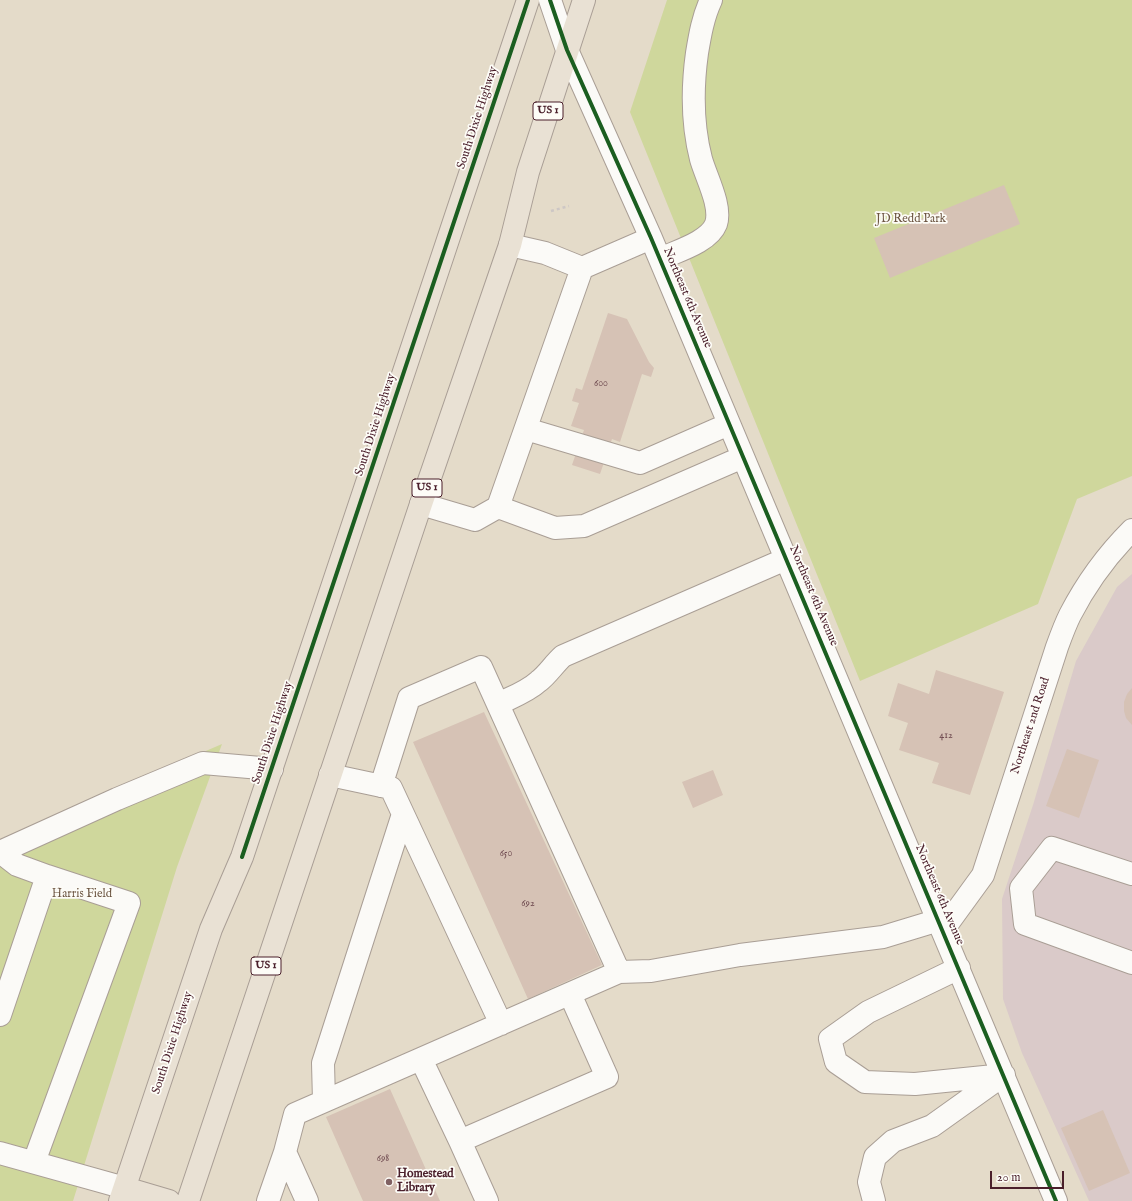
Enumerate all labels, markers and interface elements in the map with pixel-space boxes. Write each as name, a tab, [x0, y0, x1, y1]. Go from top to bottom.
street label: South Dixie Highway	[455, 65, 501, 171]
road number: US 1	[533, 102, 563, 120]
park label: JD Redd Park	[876, 213, 946, 227]
street label: Northeast 6th Avenue	[659, 246, 715, 350]
street label: South Dixie Highway	[353, 372, 399, 478]
house number: 600	[594, 378, 608, 390]
road number: US 1	[412, 479, 442, 497]
street label: Northeast 6th Avenue	[785, 544, 841, 648]
street label: Northeast 2nd Road	[1009, 676, 1053, 776]
street label: South Dixie Highway	[250, 680, 296, 786]
house number: 412	[939, 730, 953, 742]
street label: Northeast 6th Avenue	[911, 843, 967, 947]
house number: 650	[500, 848, 512, 860]
park label: Harris Field	[52, 888, 112, 902]
house number: 692	[521, 898, 535, 910]
road number: US 1	[251, 957, 281, 975]
street label: South Dixie Highway	[150, 990, 196, 1096]
house number: 698	[377, 1153, 389, 1165]
scale bar	[992, 1163, 1066, 1189]
place label: Homestead Library	[397, 1168, 454, 1196]
text: 20 m	[997, 1170, 1020, 1185]
marker: Homestead Library	[384, 1177, 394, 1187]

